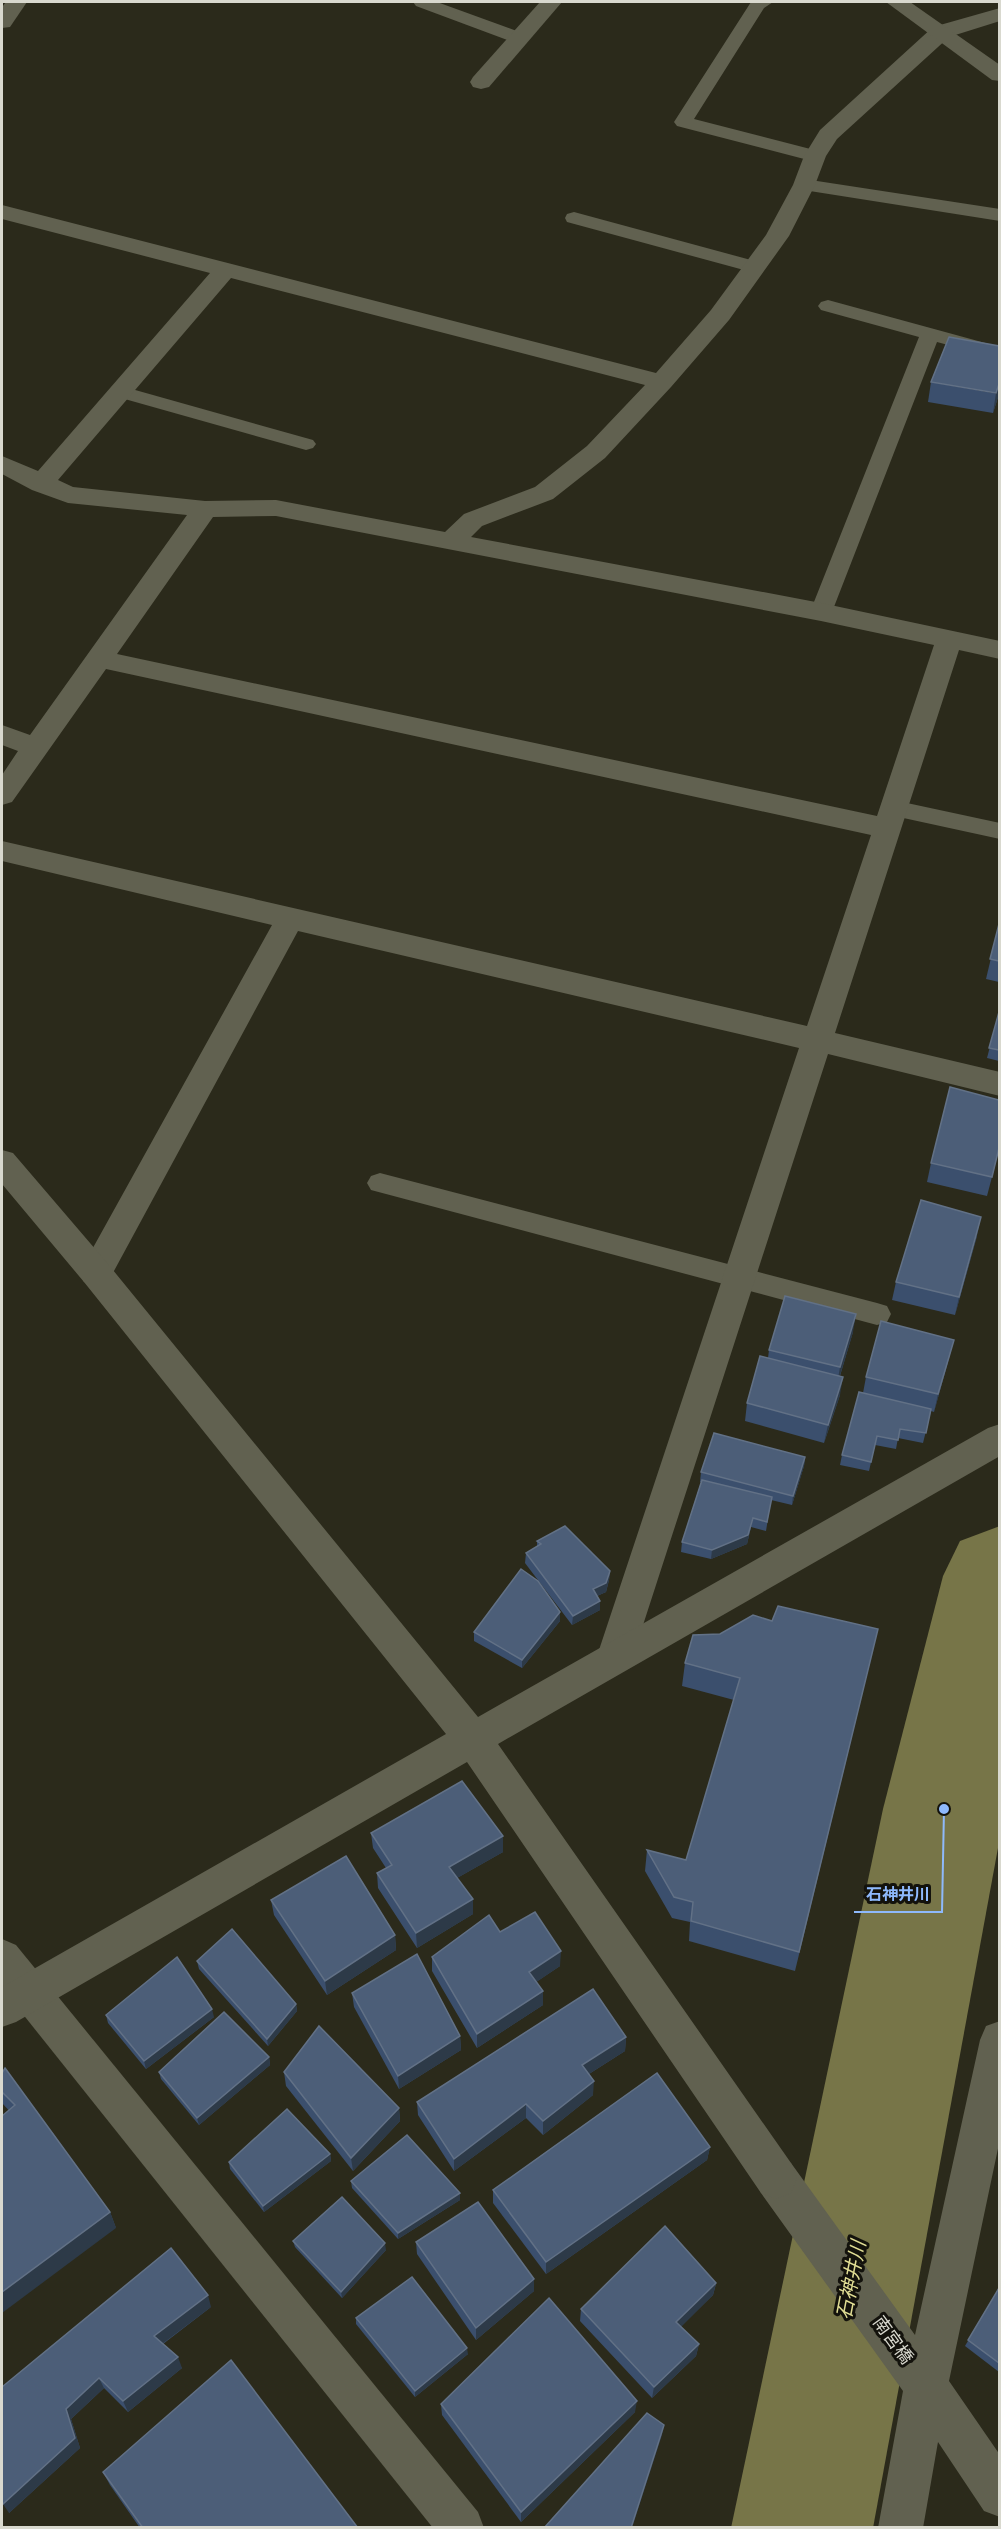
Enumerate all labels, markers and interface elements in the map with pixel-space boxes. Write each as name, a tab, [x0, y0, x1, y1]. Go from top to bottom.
callout: 石神井川	[854, 1878, 942, 1912]
text: 石神井川	[866, 1885, 930, 1904]
water label: 石神井川	[832, 2236, 871, 2322]
street label: 南宮橋	[868, 2312, 918, 2368]

